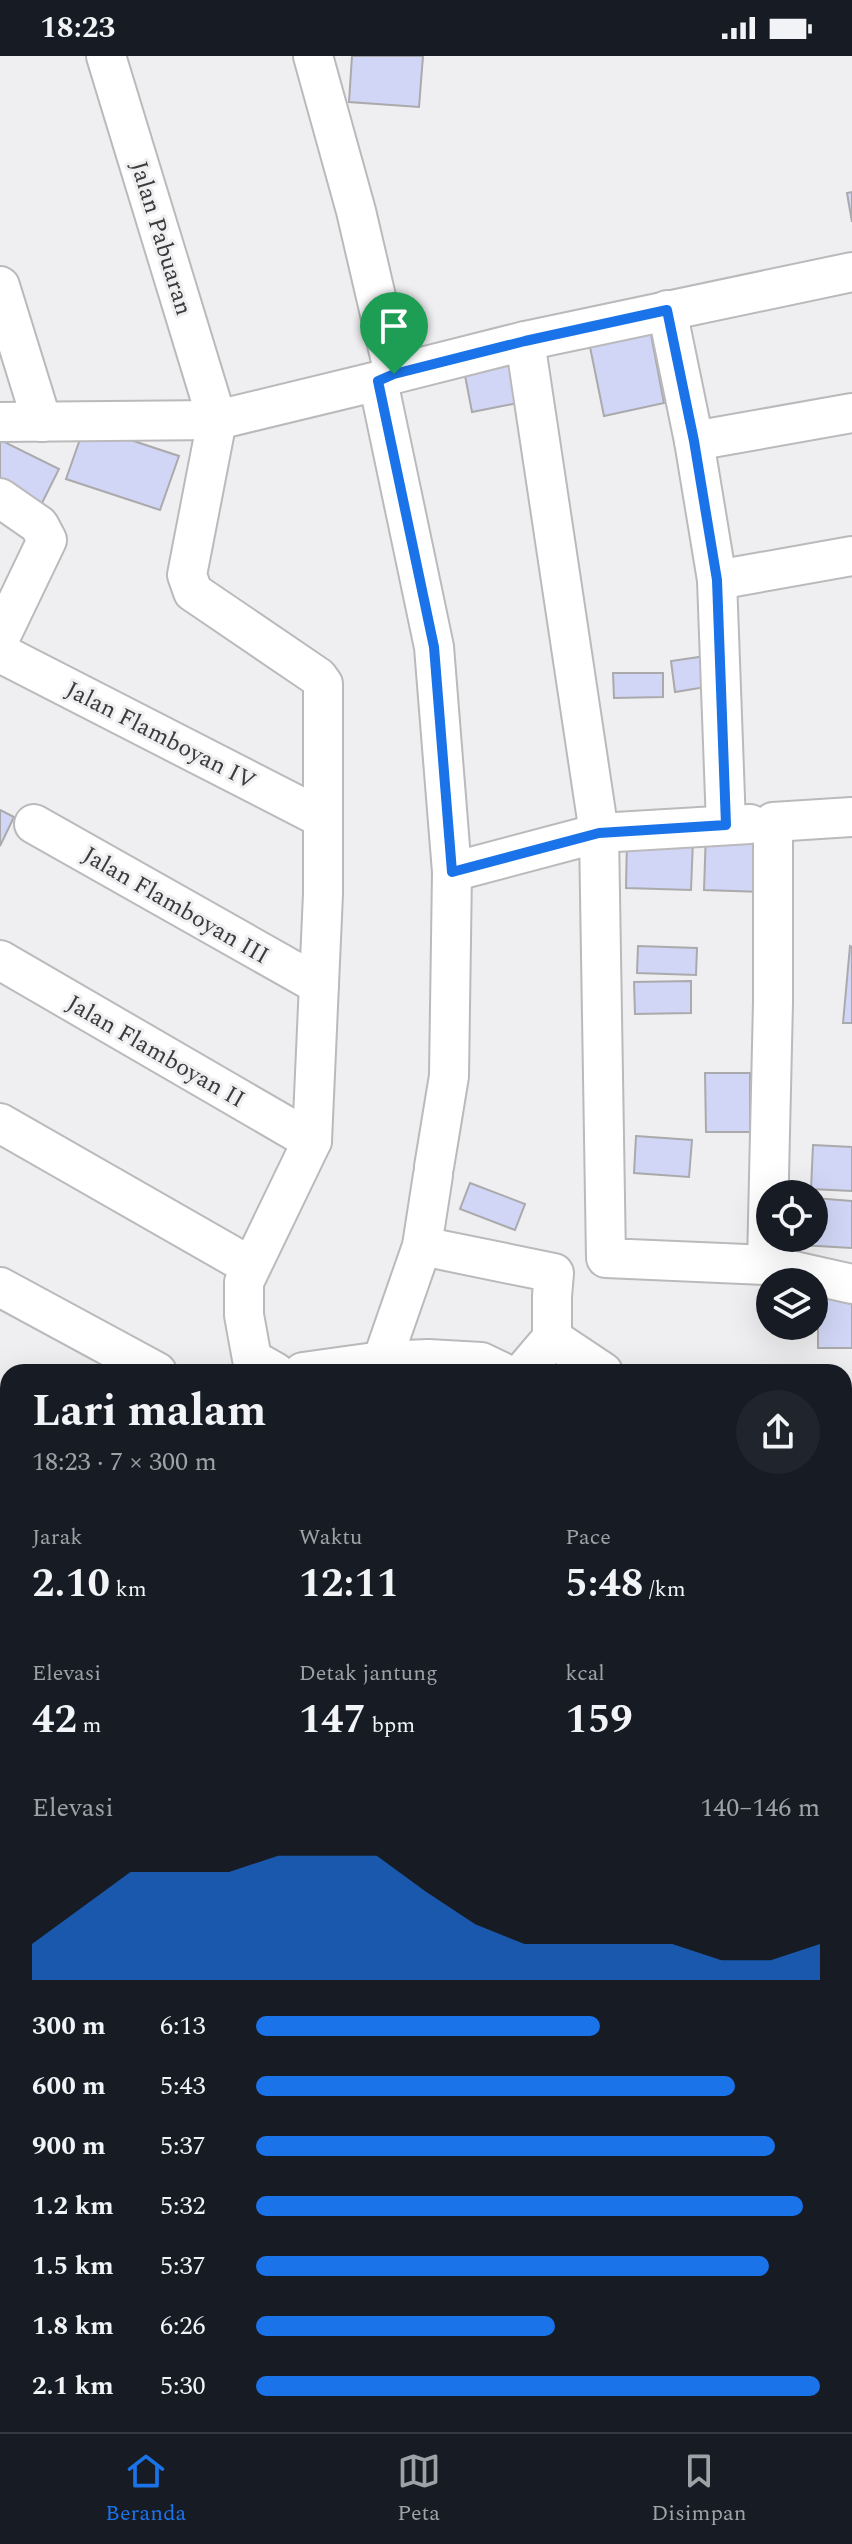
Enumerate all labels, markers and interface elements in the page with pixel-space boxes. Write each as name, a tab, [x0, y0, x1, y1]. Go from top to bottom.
text: 18:23	[40, 5, 115, 51]
street label: Jalan Pabuaran	[121, 157, 202, 320]
pin	[360, 292, 428, 374]
icon: arrive	[372, 304, 416, 348]
street label: Jalan Flamboyan IV	[59, 672, 262, 799]
street label: Jalan Flamboyan III	[75, 838, 276, 974]
street label: Jalan Flamboyan II	[59, 986, 252, 1118]
map controls	[756, 1180, 828, 1340]
button: locate	[756, 1180, 828, 1252]
button: layers	[756, 1268, 828, 1340]
text: Lari malam	[32, 1378, 266, 1445]
button: share	[736, 1390, 820, 1474]
text: 18:23 · 7 × 300 m	[32, 1442, 217, 1482]
text: Jarak	[32, 1521, 83, 1554]
text: Waktu	[299, 1521, 362, 1554]
text: Pace	[565, 1521, 611, 1554]
text: 2.10	[32, 1554, 110, 1615]
text: 12:11	[299, 1554, 399, 1615]
text: 5:48	[565, 1554, 643, 1615]
text: km	[110, 1573, 147, 1606]
text: /km	[643, 1573, 686, 1606]
text: Elevasi	[32, 1657, 101, 1690]
text: Detak jantung	[299, 1657, 438, 1690]
text: kcal	[565, 1657, 605, 1690]
text: 42	[32, 1690, 77, 1751]
text: 147	[299, 1690, 366, 1751]
text: 159	[565, 1690, 633, 1751]
text: m	[77, 1709, 101, 1742]
text: bpm	[366, 1709, 415, 1742]
text: Elevasi	[32, 1788, 114, 1828]
text: 140–146 m	[700, 1788, 820, 1828]
text: 300 m	[32, 2006, 106, 2046]
text: 6:13	[160, 2006, 206, 2046]
text: 600 m	[32, 2066, 106, 2106]
text: 5:43	[160, 2066, 206, 2106]
text: 900 m	[32, 2126, 106, 2166]
text: 5:37	[160, 2126, 206, 2166]
text: 1.2 km	[32, 2186, 114, 2226]
text: 5:32	[160, 2186, 206, 2226]
text: 1.5 km	[32, 2246, 114, 2286]
text: 5:37	[160, 2246, 206, 2286]
text: 1.8 km	[32, 2306, 114, 2346]
text: 6:26	[160, 2306, 206, 2346]
text: 2.1 km	[32, 2366, 114, 2406]
text: 5:30	[160, 2366, 206, 2406]
tab: Beranda	[105, 2449, 186, 2530]
tab: Peta	[397, 2449, 441, 2530]
tab: Disimpan	[651, 2449, 747, 2530]

